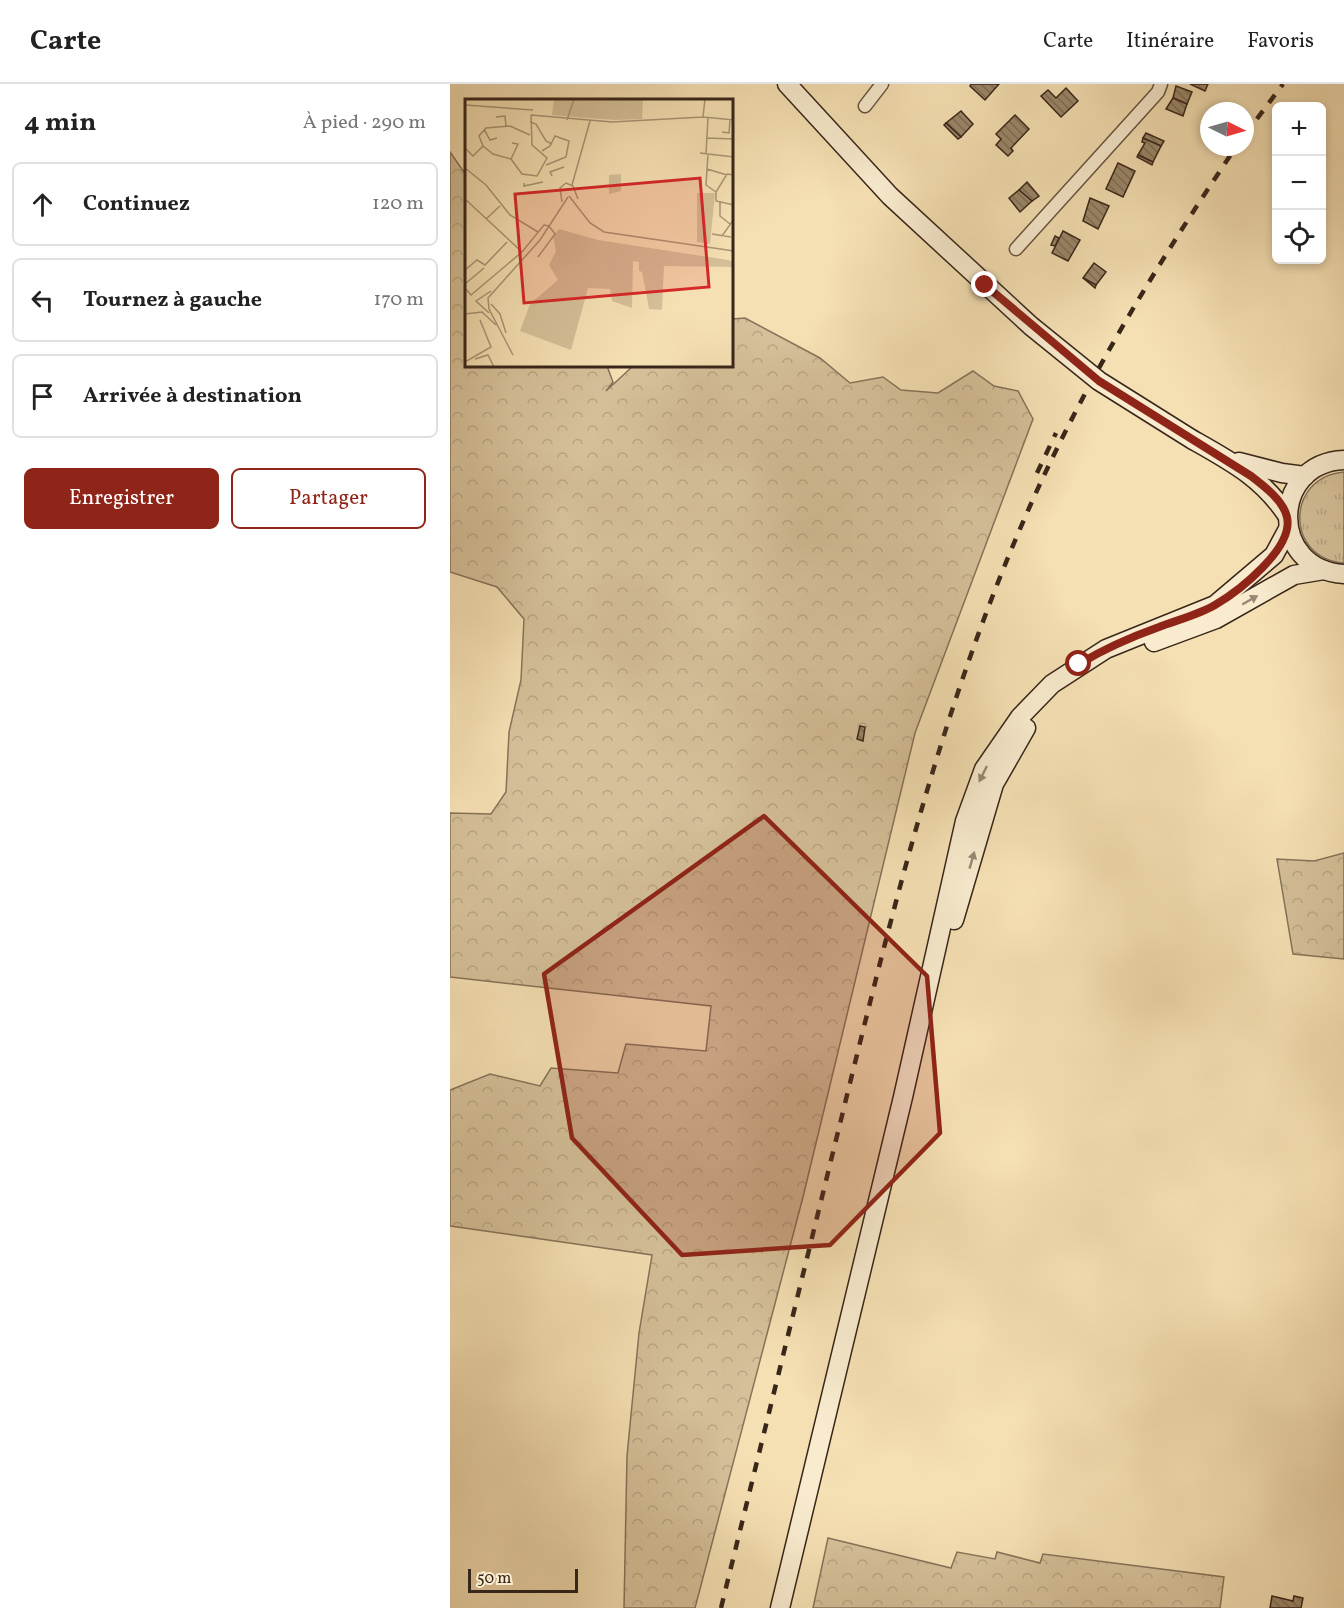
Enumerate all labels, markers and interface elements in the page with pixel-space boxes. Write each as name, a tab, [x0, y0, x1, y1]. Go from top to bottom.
text: Carte	[30, 22, 101, 61]
text: Carte	[1043, 27, 1093, 56]
text: Itinéraire	[1126, 27, 1214, 56]
text: Favoris	[1247, 27, 1314, 56]
inset map	[465, 99, 734, 368]
north arrow	[1200, 102, 1254, 156]
map controls	[1272, 102, 1326, 264]
button: +	[1272, 102, 1326, 156]
text: 4 min	[24, 105, 96, 141]
text: À pied · 290 m	[303, 109, 426, 137]
button: −	[1272, 156, 1326, 210]
icon: ahead	[26, 188, 59, 221]
text: Continuez	[83, 189, 190, 220]
text: 120 m	[372, 190, 424, 218]
button: locate	[1272, 210, 1326, 264]
route end	[971, 271, 997, 297]
icon: left	[26, 284, 59, 317]
text: Tournez à gauche	[83, 285, 262, 316]
text: 170 m	[374, 286, 424, 314]
icon: arrive	[26, 380, 59, 413]
text: Arrivée à destination	[83, 381, 302, 412]
button: Enregistrer	[24, 468, 219, 529]
button: Partager	[231, 468, 426, 529]
one-way arrow	[1242, 595, 1259, 605]
route start	[1065, 650, 1091, 676]
one-way arrow	[978, 765, 987, 782]
one-way arrow	[967, 850, 977, 869]
scale bar	[468, 1566, 578, 1594]
text: 50 m	[477, 1568, 511, 1590]

